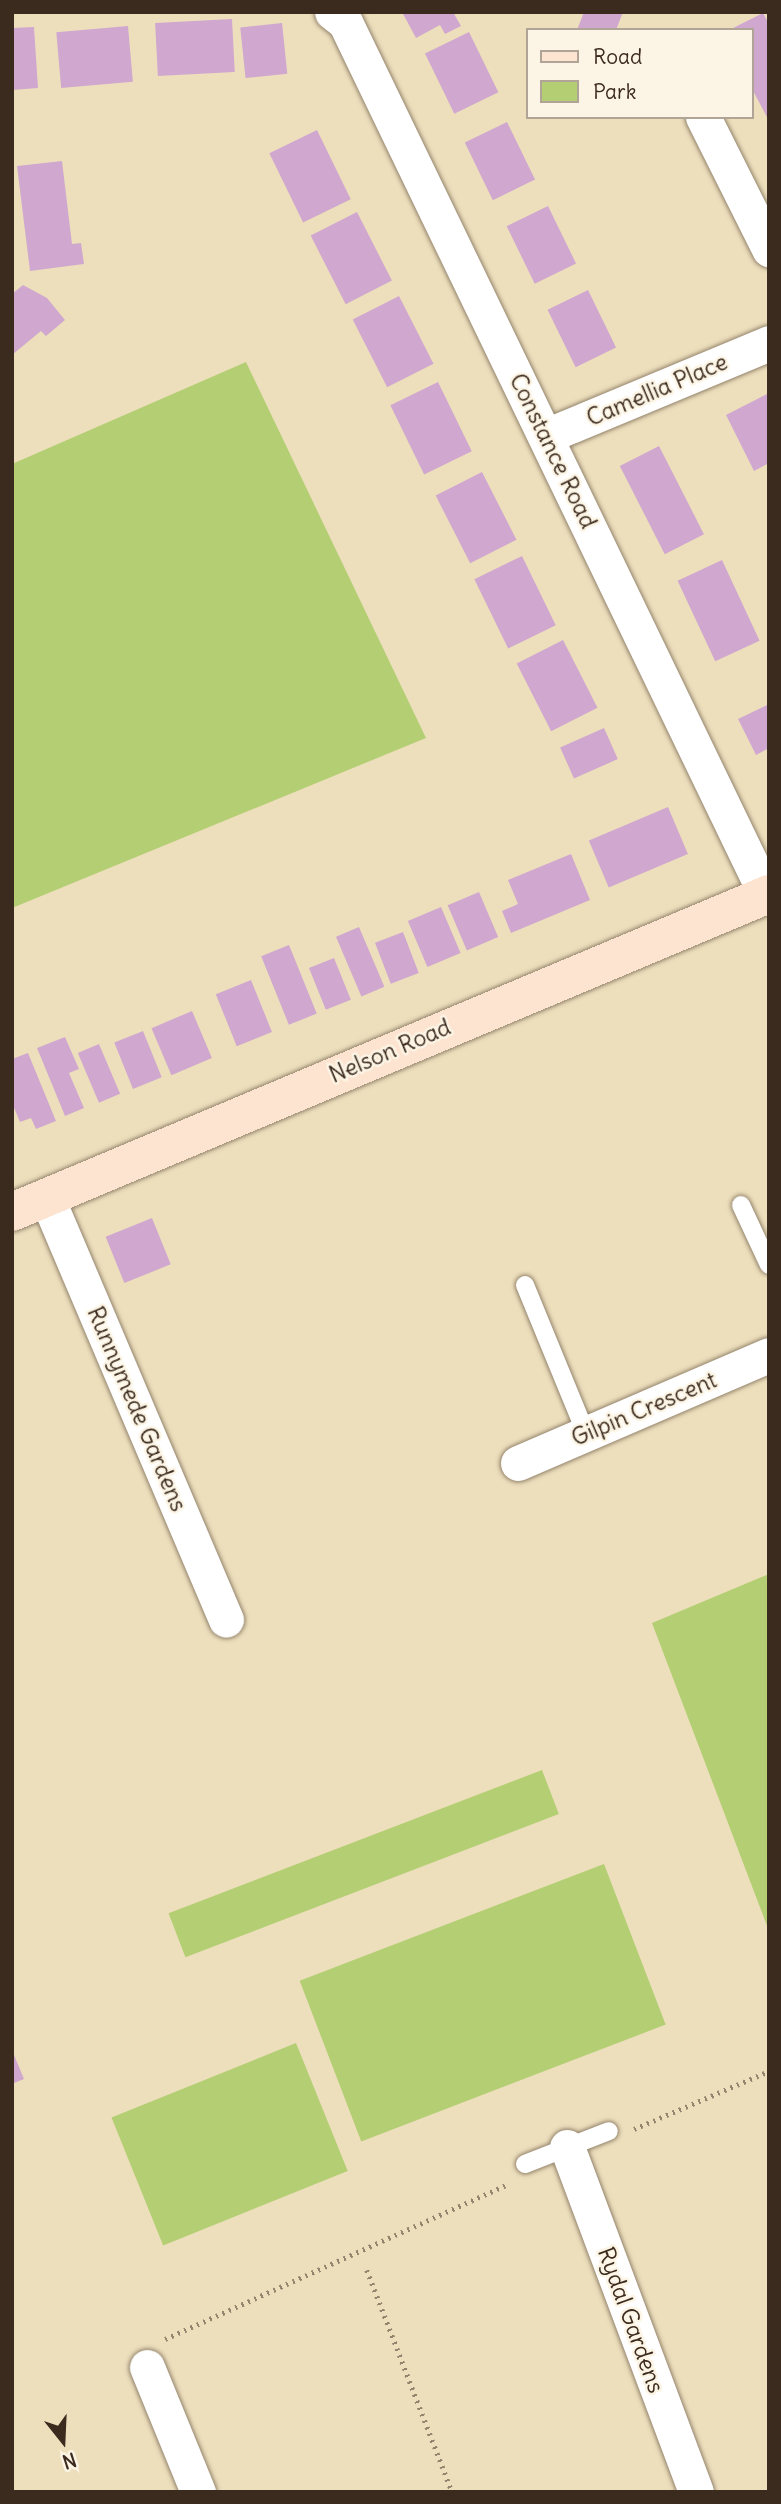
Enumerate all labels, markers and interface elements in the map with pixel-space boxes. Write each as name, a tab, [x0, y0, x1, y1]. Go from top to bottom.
legend	[526, 28, 753, 119]
text: Road	[593, 43, 642, 70]
text: Park	[593, 78, 636, 105]
street label: Camellia Place	[582, 348, 732, 432]
street label: Constance Road	[504, 369, 602, 533]
street label: Nelson Road	[325, 1013, 455, 1089]
street label: Runnymede Gardens	[81, 1302, 193, 1516]
street label: Gilpin Crescent	[567, 1366, 721, 1452]
street label: Rydal Gardens	[592, 2243, 670, 2397]
north arrow	[28, 2406, 98, 2476]
text: N	[60, 2448, 79, 2474]

